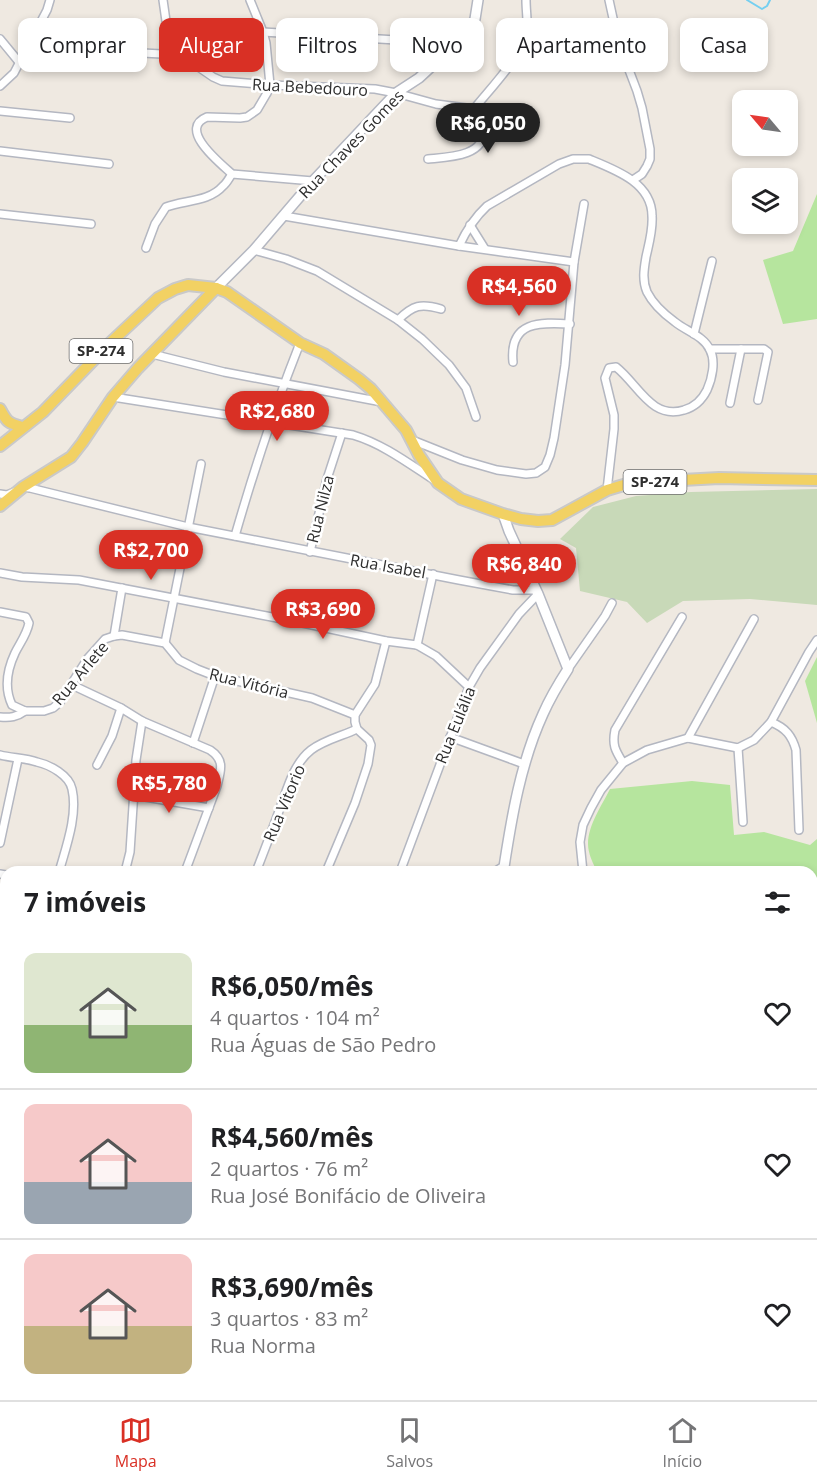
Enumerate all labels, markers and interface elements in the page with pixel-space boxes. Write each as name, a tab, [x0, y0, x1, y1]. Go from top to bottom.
chip: Comprar	[18, 18, 147, 72]
chip: Alugar	[159, 18, 264, 72]
chip: Filtros	[276, 18, 378, 72]
chip: Novo	[390, 18, 484, 72]
chip: Apartamento	[496, 18, 668, 72]
chip: Casa	[680, 18, 768, 72]
street label: Rua Bebedouro	[251, 73, 369, 101]
street label: Rua Chaves Gomes	[293, 85, 409, 203]
north arrow	[732, 90, 798, 156]
map controls	[732, 90, 798, 234]
pin: R$6,050	[433, 103, 543, 154]
text: R$6,050	[450, 109, 526, 136]
button: layers	[732, 168, 798, 234]
pin: R$4,560	[464, 266, 574, 317]
text: R$4,560	[481, 272, 557, 299]
road number: SP-274	[70, 339, 132, 363]
pin: R$2,680	[222, 391, 332, 442]
text: R$2,680	[239, 397, 315, 424]
road number: SP-274	[624, 470, 686, 494]
street label: Rua Nilza	[301, 473, 339, 545]
pin: R$2,700	[96, 530, 206, 581]
text: R$2,700	[113, 536, 189, 563]
pin: R$6,840	[469, 544, 579, 595]
street label: Rua Isabel	[348, 549, 428, 583]
text: R$6,840	[486, 550, 562, 577]
pin: R$3,690	[268, 589, 378, 640]
text: R$3,690	[285, 595, 361, 622]
street label: Rua Arlete	[47, 636, 113, 710]
street label: Rua Vitória	[207, 663, 291, 703]
street label: Rua Eulália	[430, 683, 480, 767]
street label: Rua Vitorio	[258, 761, 310, 845]
pin: R$5,780	[114, 763, 224, 814]
text: R$5,780	[131, 769, 207, 796]
text: 7 imóveis	[24, 884, 146, 920]
icon: filters	[761, 886, 794, 919]
text: R$6,050/mês	[210, 968, 373, 1004]
icon: home	[72, 977, 144, 1049]
icon: heart	[761, 997, 794, 1030]
text: 4 quartos · 104 m²	[210, 1004, 380, 1031]
text: Rua Águas de São Pedro	[210, 1031, 436, 1058]
text: R$4,560/mês	[210, 1119, 373, 1155]
icon: home	[72, 1128, 144, 1200]
icon: heart	[761, 1148, 794, 1181]
text: 2 quartos · 76 m²	[210, 1155, 368, 1182]
text: Rua José Bonifácio de Oliveira	[210, 1182, 486, 1209]
text: R$3,690/mês	[210, 1269, 373, 1305]
icon: home	[72, 1278, 144, 1350]
icon: heart	[761, 1298, 794, 1331]
text: 3 quartos · 83 m²	[210, 1305, 368, 1332]
text: Rua Norma	[210, 1332, 316, 1359]
tab: Mapa	[115, 1414, 157, 1472]
tab: Salvos	[386, 1414, 433, 1472]
tab: Início	[663, 1414, 702, 1472]

